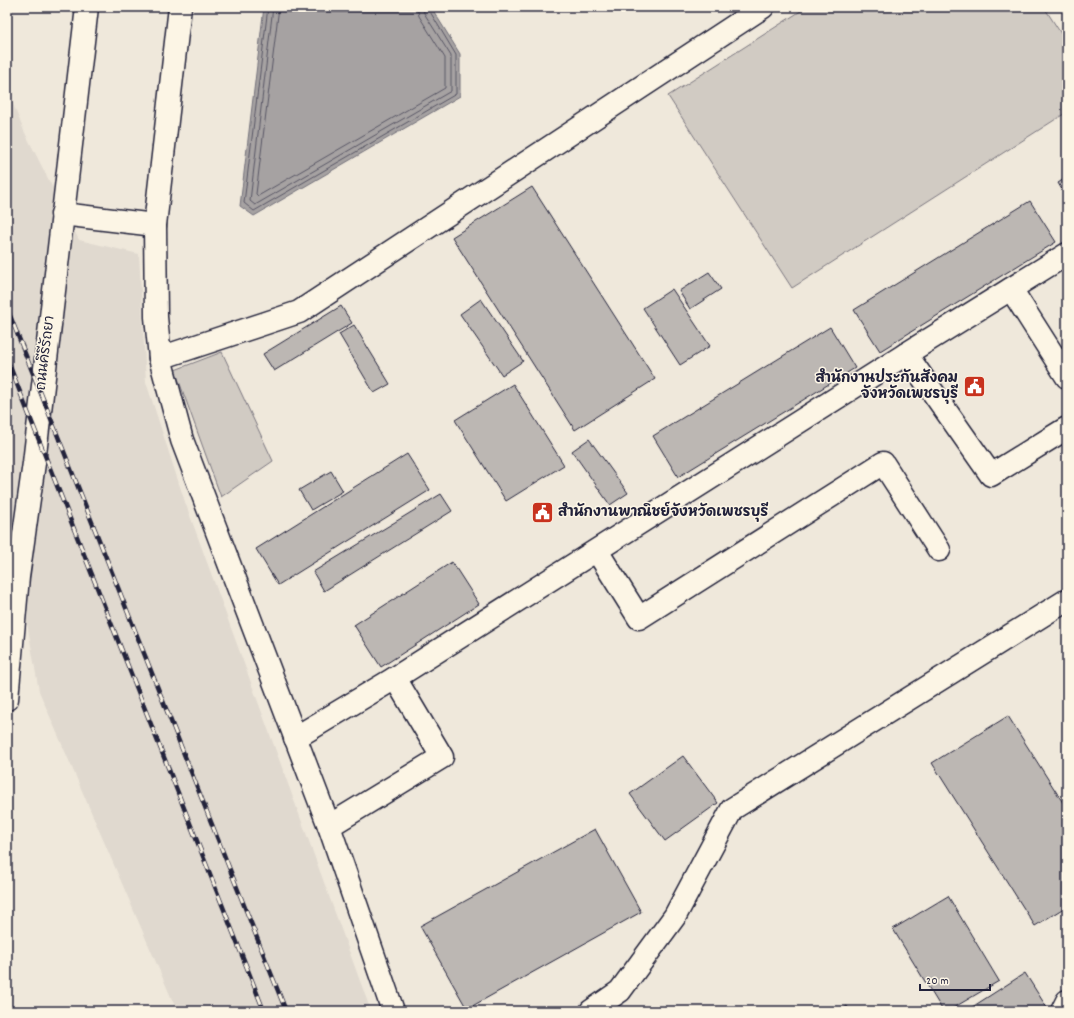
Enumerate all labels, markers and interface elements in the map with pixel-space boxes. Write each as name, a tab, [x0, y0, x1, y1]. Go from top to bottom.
street label: ถนนคีรีรัถยา	[31, 314, 61, 392]
place label: สำนักงานประกันสังคม จังหวัดเพชรบุรี	[815, 367, 958, 405]
public building icon: สำนักงานประกันสังคม จังหวัดเพชรบุรี	[961, 374, 987, 400]
public building icon: สำนักงานพาณิชย์จังหวัดเพชรบุรี	[530, 500, 556, 526]
place label: สำนักงานพาณิชย์จังหวัดเพชรบุรี	[558, 501, 769, 523]
scale bar	[920, 966, 990, 992]
text: 20 m	[926, 973, 949, 990]

